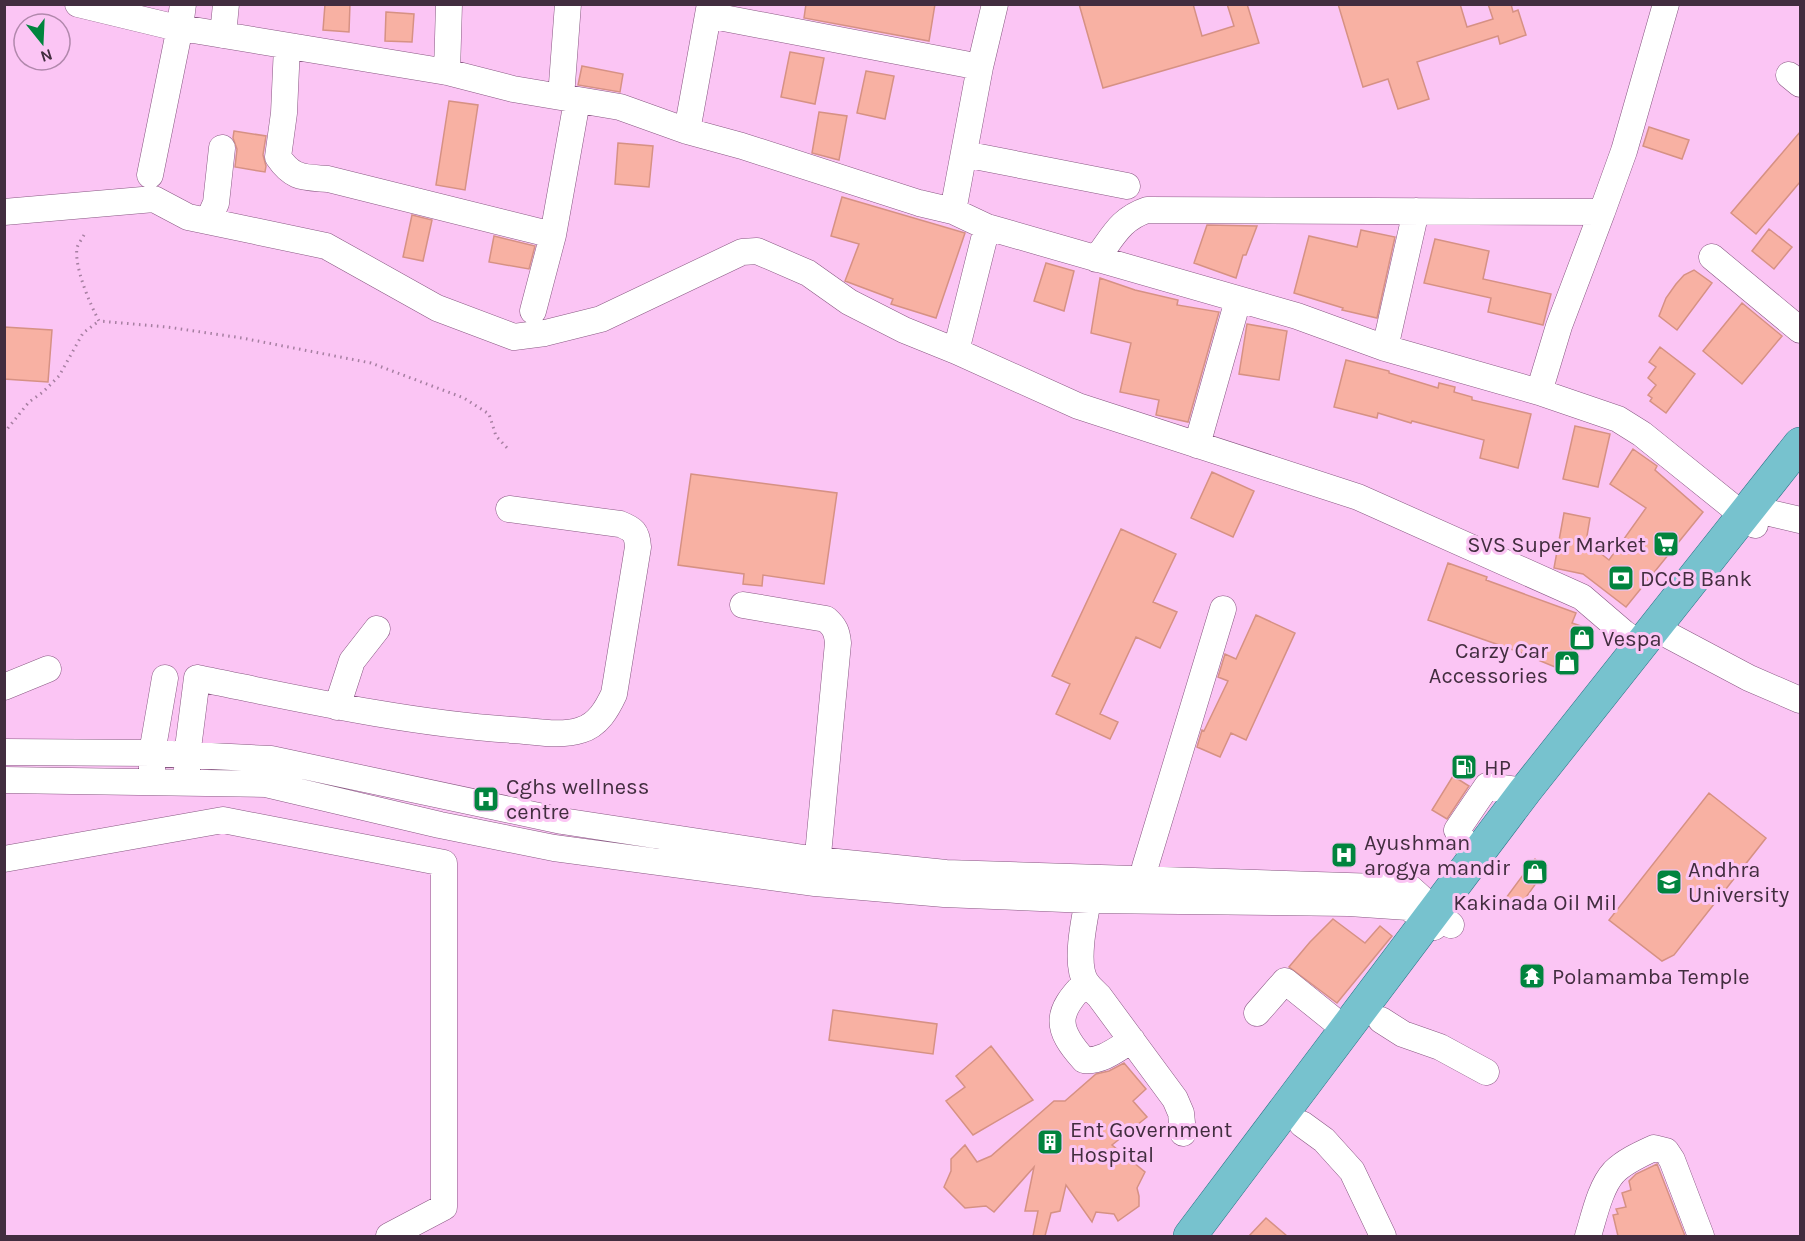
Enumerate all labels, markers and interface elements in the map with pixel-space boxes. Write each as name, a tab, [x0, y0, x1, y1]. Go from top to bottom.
north arrow	[12, 12, 72, 72]
text: N	[38, 45, 55, 67]
supermarket icon: SVS Super Market	[1651, 529, 1681, 559]
place label: SVS Super Market	[1467, 532, 1646, 558]
bank icon: DCCB Bank	[1606, 563, 1636, 593]
place label: DCCB Bank	[1640, 566, 1752, 592]
shop icon: Vespa	[1567, 623, 1597, 653]
place label: Vespa	[1602, 626, 1662, 652]
place label: Carzy Car Accessories	[1429, 638, 1548, 689]
shop icon: Carzy Car Accessories	[1552, 648, 1582, 678]
fuel station icon: HP	[1449, 752, 1479, 782]
place label: HP	[1484, 755, 1511, 781]
place label: Cghs wellness centre	[506, 774, 649, 825]
hospital icon: Cghs wellness centre	[471, 784, 501, 814]
place label: Ayushman arogya mandir	[1364, 830, 1510, 881]
hospital icon: Ayushman arogya mandir	[1329, 840, 1359, 870]
shop icon: Kakinada Oil Mil	[1520, 857, 1550, 887]
place label: Andhra University	[1688, 857, 1789, 908]
school or university icon: Andhra University	[1654, 867, 1684, 897]
place label: Kakinada Oil Mil	[1453, 890, 1617, 916]
temple icon: Polamamba Temple	[1517, 961, 1547, 991]
place label: Polamamba Temple	[1552, 964, 1750, 990]
place label: Ent Government Hospital	[1070, 1117, 1232, 1168]
building icon: Ent Government Hospital	[1035, 1127, 1065, 1157]

